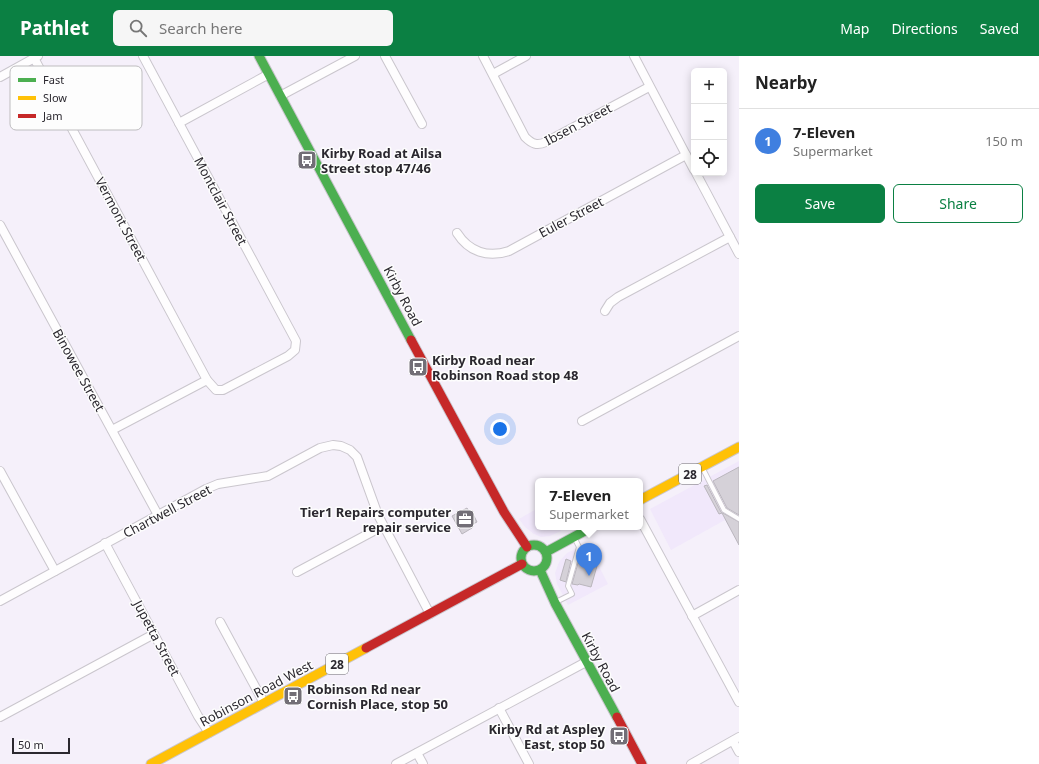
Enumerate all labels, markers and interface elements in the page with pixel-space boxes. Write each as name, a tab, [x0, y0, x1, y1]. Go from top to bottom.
search box	[113, 10, 393, 46]
text: Pathlet	[20, 15, 89, 41]
icon: search	[127, 17, 149, 39]
text: Search here	[159, 18, 243, 38]
text: Map	[840, 19, 869, 38]
text: Directions	[891, 19, 958, 38]
text: Saved	[980, 19, 1019, 38]
legend	[10, 66, 142, 130]
map controls	[691, 68, 727, 176]
button: +	[691, 68, 727, 104]
text: Nearby	[755, 71, 817, 94]
text: Fast	[43, 72, 64, 87]
text: Slow	[43, 90, 67, 105]
street label: Ibsen Street	[541, 99, 615, 149]
button: −	[691, 104, 727, 140]
text: Jam	[42, 108, 62, 123]
text: 7-Eleven	[793, 122, 855, 142]
text: 1	[764, 132, 772, 150]
text: 150 m	[985, 132, 1023, 150]
button: locate	[691, 140, 727, 176]
text: Supermarket	[793, 142, 873, 160]
place label: Kirby Road at Ailsa Street stop 47/46	[321, 144, 442, 177]
bus stop icon: Kirby Road at Ailsa Street stop 47/46	[296, 149, 318, 171]
street label: Montclair Street	[190, 154, 252, 249]
street label: Vermont Street	[91, 174, 151, 264]
button: Save	[755, 184, 885, 223]
button: Share	[893, 184, 1023, 223]
street label: Euler Street	[535, 192, 607, 242]
street label: Kirby Road	[380, 263, 426, 329]
street label: Binowee Street	[49, 325, 109, 415]
place label: Kirby Road near Robinson Road stop 48	[432, 351, 578, 384]
bus stop icon: Kirby Road near Robinson Road stop 48	[407, 356, 429, 378]
your location	[490, 419, 510, 439]
road number: 28	[679, 464, 701, 484]
popup	[535, 478, 643, 530]
street label: Chartwell Street	[120, 480, 215, 542]
text: 7-Eleven	[549, 485, 611, 505]
place label: Tier1 Repairs computer repair service	[300, 503, 451, 536]
text: Supermarket	[549, 505, 629, 523]
office icon: Tier1 Repairs computer repair service	[454, 508, 476, 530]
pin: 1	[576, 543, 602, 576]
street label: Jupetta Street	[129, 595, 185, 679]
street label: Kirby Road	[578, 629, 624, 695]
road number: 28	[326, 654, 348, 674]
street label: Robinson Road West	[196, 655, 316, 730]
place label: Robinson Rd near Cornish Place, stop 50	[307, 680, 448, 713]
bus stop icon: Robinson Rd near Cornish Place, stop 50	[282, 685, 304, 707]
place label: Kirby Rd at Aspley East, stop 50	[488, 720, 606, 753]
bus stop icon: Kirby Rd at Aspley East, stop 50	[608, 725, 630, 747]
scale bar	[12, 736, 70, 755]
text: 50 m	[18, 737, 44, 752]

